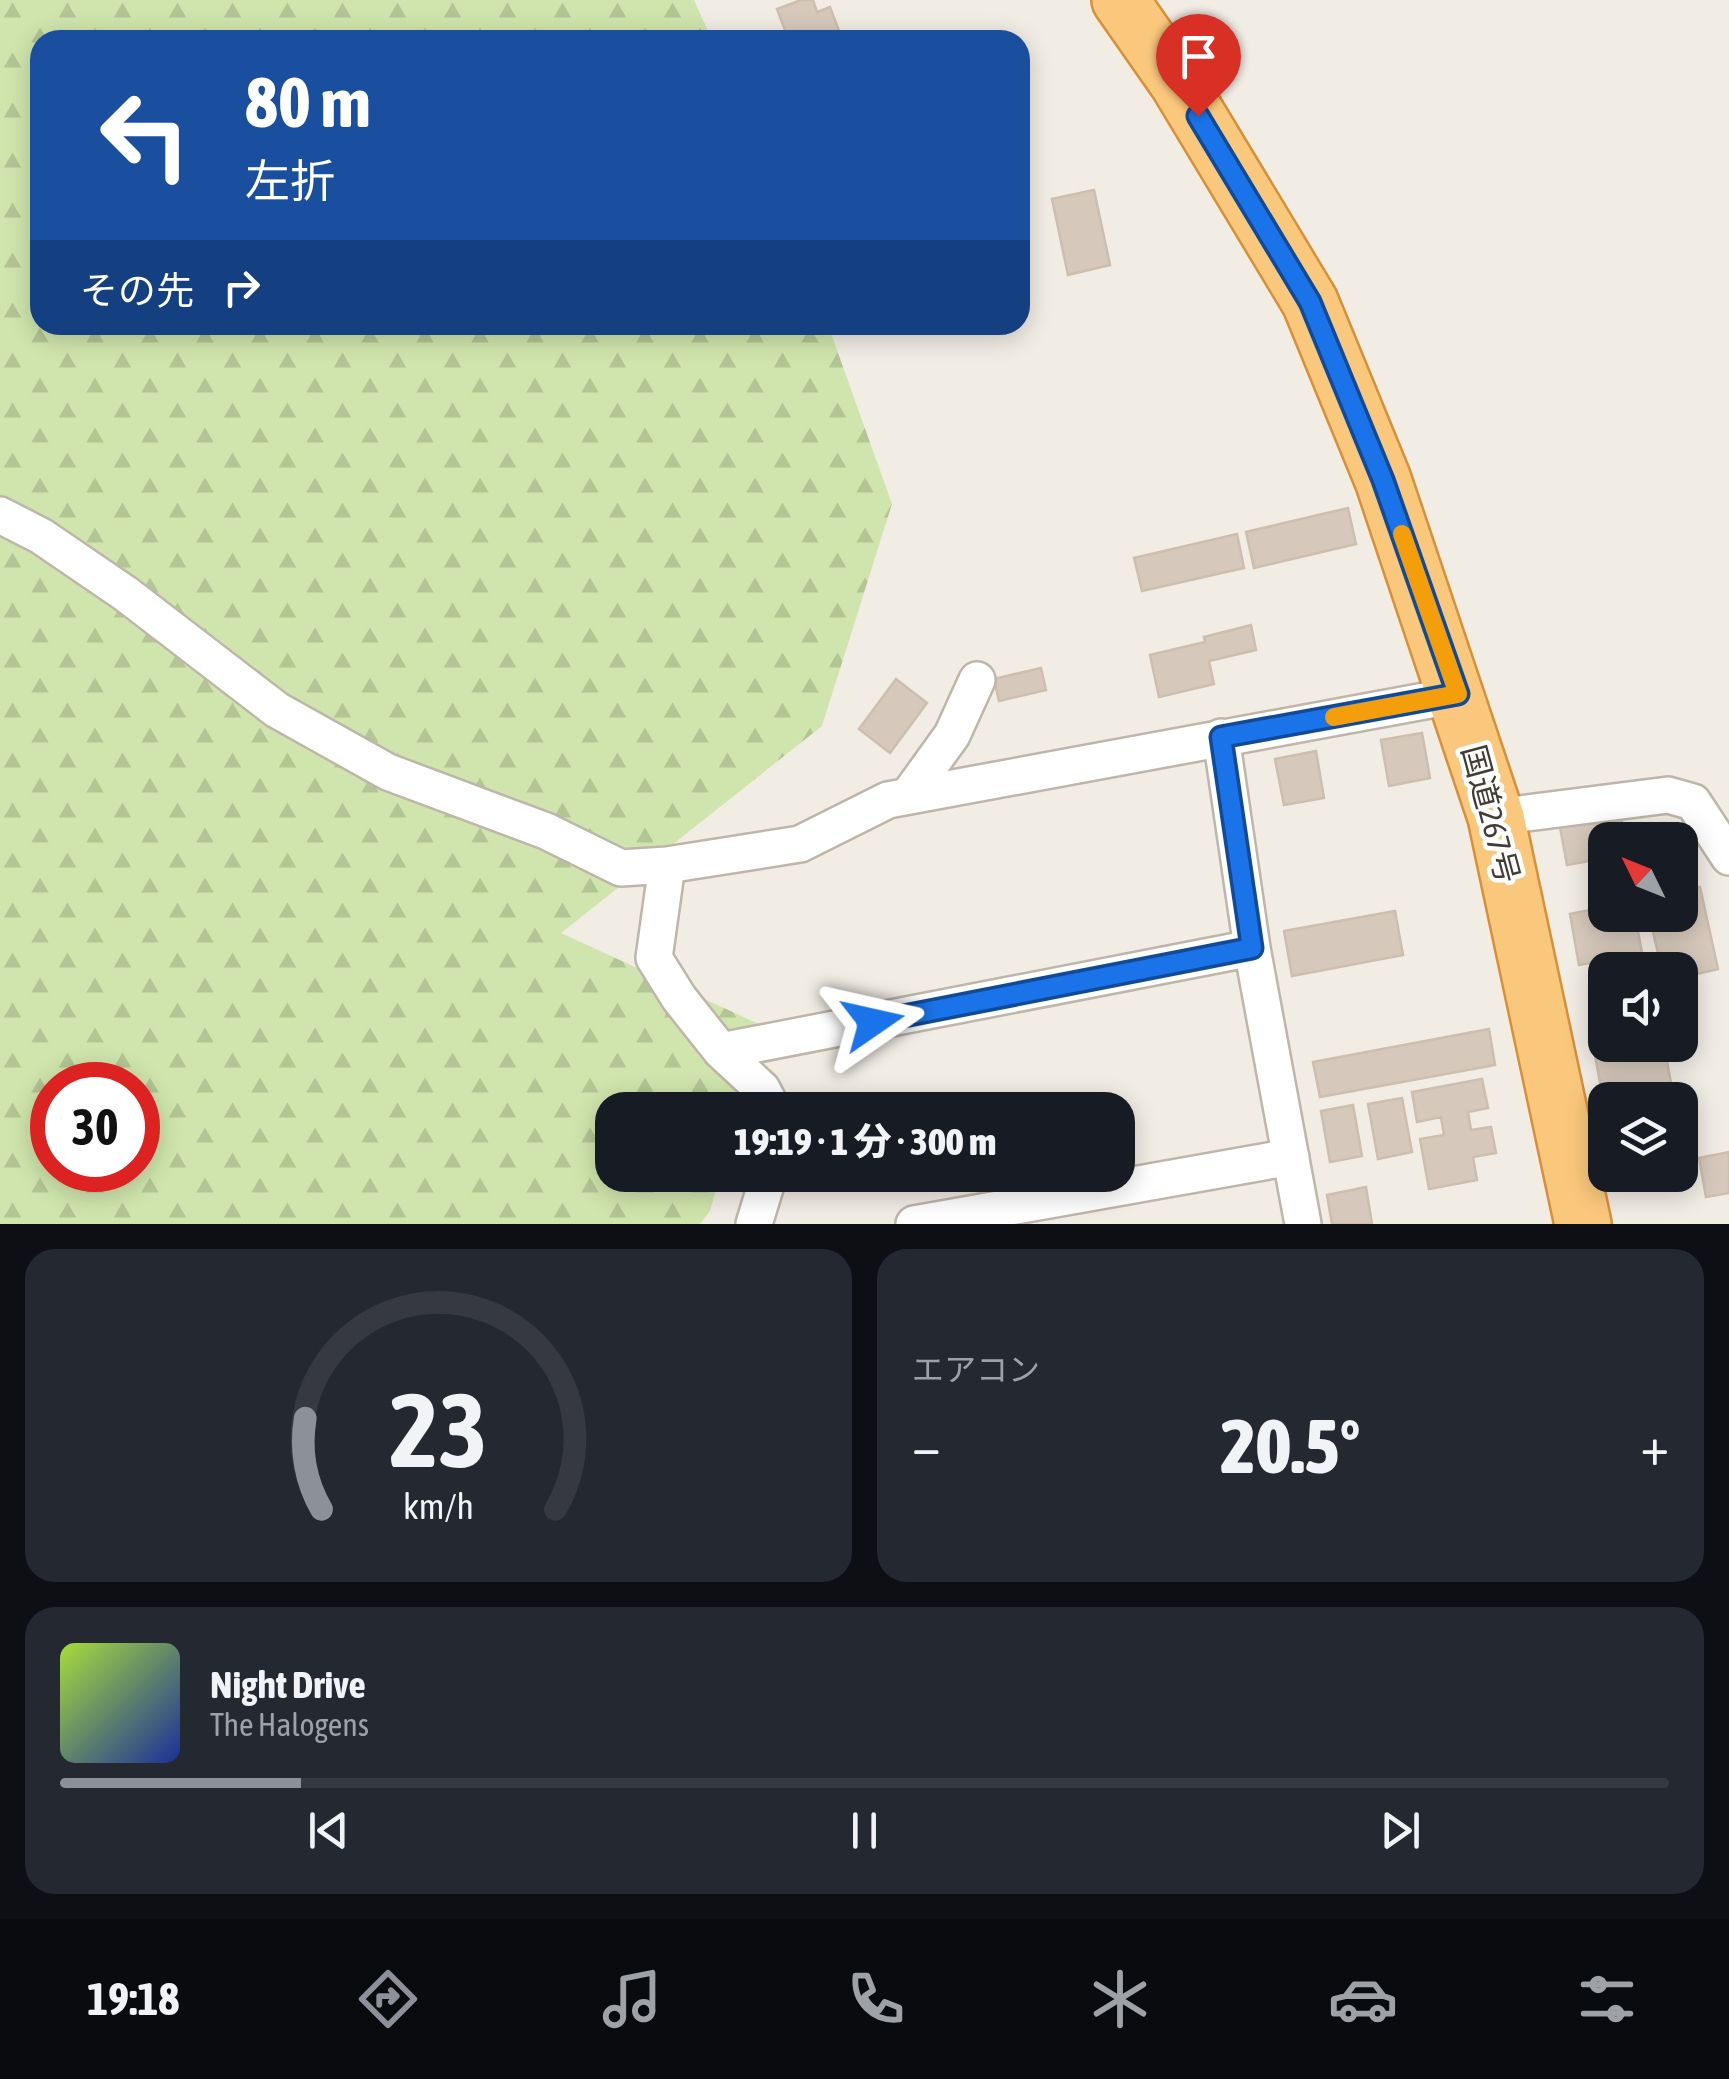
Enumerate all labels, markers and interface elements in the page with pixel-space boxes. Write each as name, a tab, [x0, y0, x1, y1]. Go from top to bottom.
pin	[1156, 14, 1241, 117]
icon: arrive	[1171, 29, 1226, 84]
text: 80 m	[245, 62, 371, 142]
icon: left	[80, 70, 210, 200]
text: 左折	[245, 155, 335, 207]
icon: right	[214, 260, 269, 315]
text: その先	[80, 269, 194, 312]
street label: 国道267号	[1455, 741, 1527, 887]
north arrow	[1588, 822, 1698, 932]
map controls	[1588, 822, 1698, 1192]
button: sound	[1588, 952, 1698, 1062]
position arrow	[821, 970, 925, 1074]
speed limit sign: 30	[30, 1062, 160, 1192]
button: layers	[1588, 1082, 1698, 1192]
text: 19:19 · 1 分 · 300 m	[734, 1120, 996, 1163]
text: エアコン	[912, 1351, 1040, 1388]
text: 23	[390, 1370, 487, 1489]
text: 20.5°	[1221, 1403, 1360, 1489]
text: −	[912, 1414, 941, 1477]
text: +	[1640, 1414, 1669, 1477]
text: km/h	[403, 1486, 474, 1527]
text: Night Drive	[210, 1663, 366, 1706]
text: The Halogens	[210, 1706, 369, 1743]
icon: previous	[301, 1803, 356, 1858]
icon: pause	[837, 1803, 892, 1858]
icon: next	[1373, 1803, 1428, 1858]
icon: directions	[353, 1964, 423, 2034]
icon: music	[597, 1964, 667, 2034]
icon: phone	[841, 1964, 911, 2034]
icon: climate	[1085, 1964, 1155, 2034]
icon: car	[1328, 1964, 1398, 2034]
icon: filters	[1572, 1964, 1642, 2034]
text: 19:18	[87, 1973, 180, 2025]

